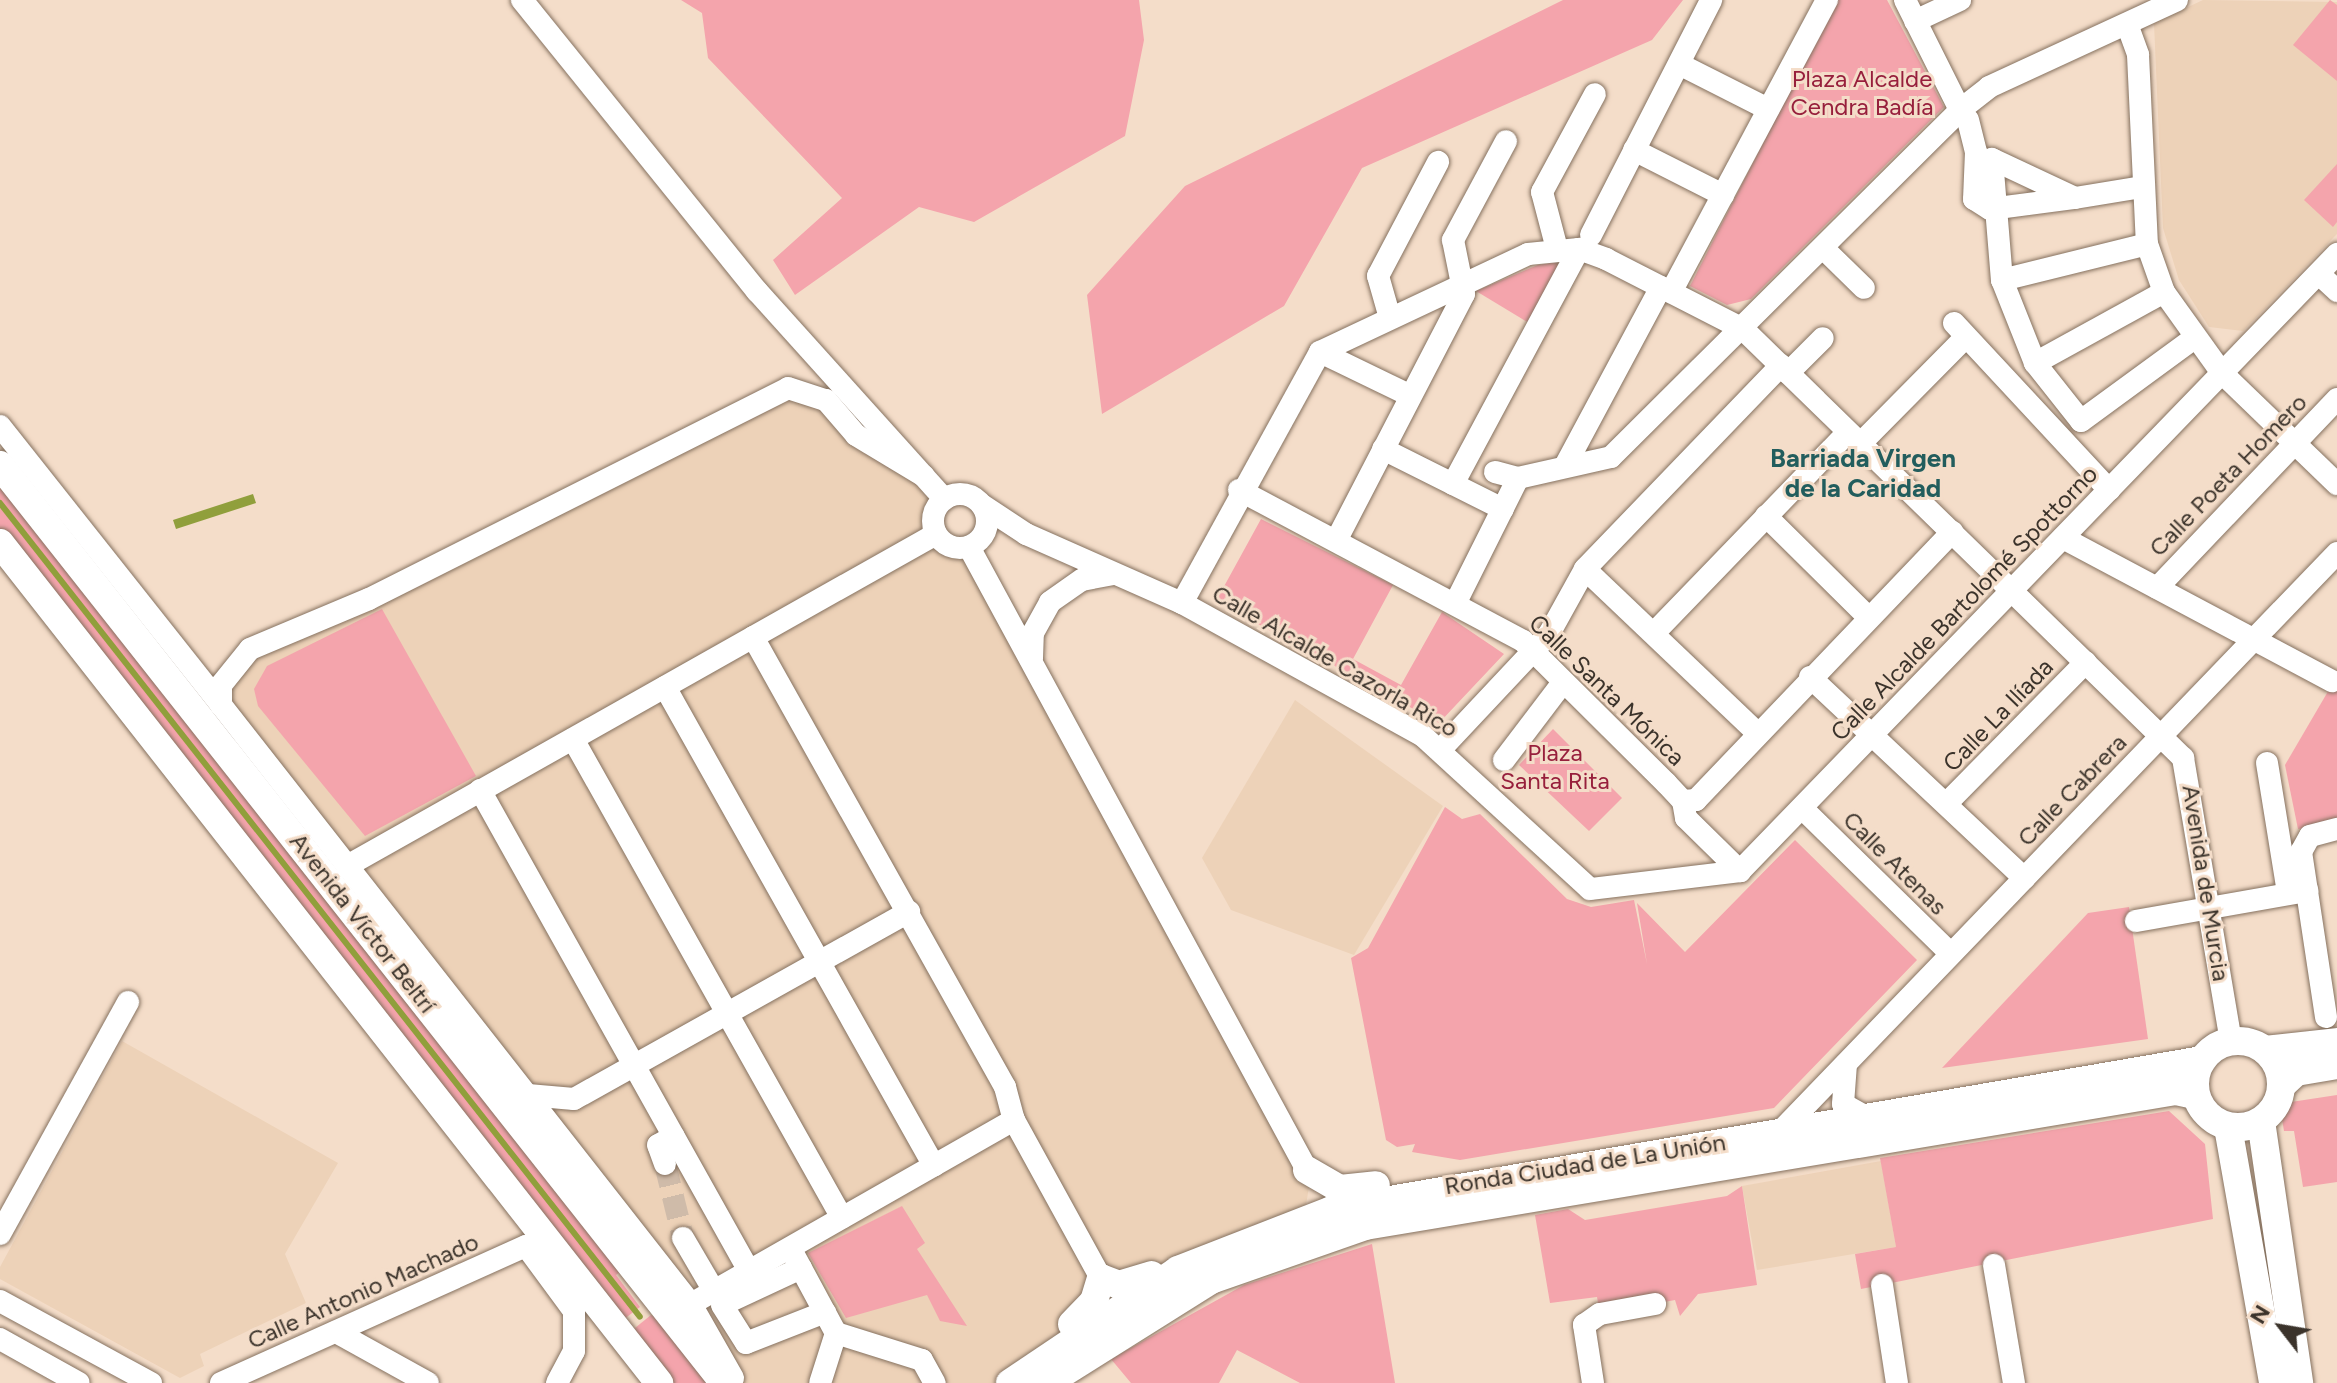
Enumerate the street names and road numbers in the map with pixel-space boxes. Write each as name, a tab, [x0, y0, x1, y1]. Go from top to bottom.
street label: Calle Poeta Homero	[2143, 388, 2313, 562]
street label: Calle Alcalde Bartolomé Spottorno	[1825, 460, 2103, 746]
street label: Calle Alcalde Cazorla Rico	[1207, 579, 1463, 743]
street label: Calle Santa Mónica	[1523, 608, 1691, 772]
street label: Calle La Ilíada	[1937, 653, 2059, 777]
street label: Calle Cabrera	[2012, 728, 2132, 852]
street label: Avenida de Murcia	[2176, 783, 2236, 983]
street label: Calle Atenas	[1837, 805, 1953, 921]
street label: Avenida Víctor Beltrí	[284, 827, 442, 1019]
street label: Ronda Ciudad de La Unión	[1442, 1128, 1728, 1200]
street label: Calle Antonio Machado	[243, 1227, 483, 1355]

